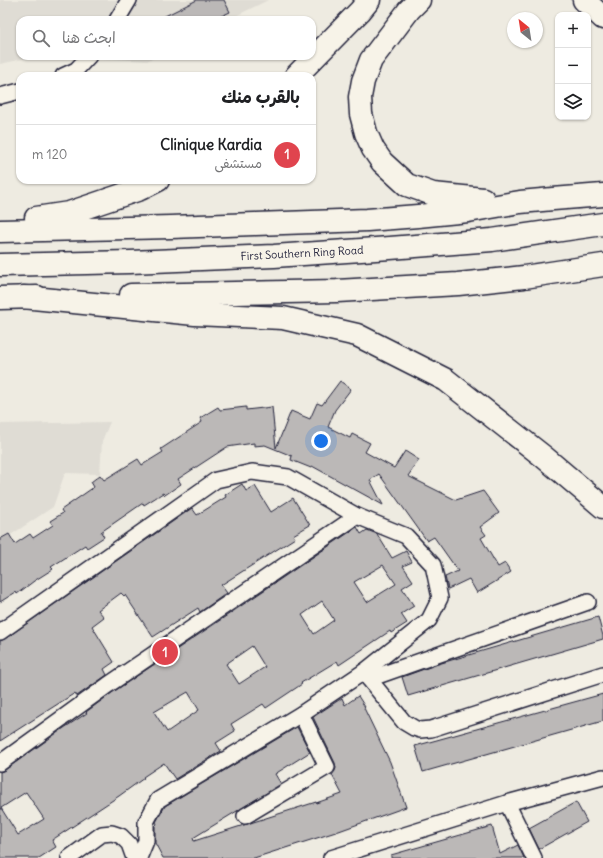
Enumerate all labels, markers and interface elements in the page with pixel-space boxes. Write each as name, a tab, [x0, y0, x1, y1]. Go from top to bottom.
north arrow	[507, 12, 543, 48]
map controls	[555, 12, 591, 120]
button: +	[555, 12, 591, 48]
search box	[16, 16, 316, 60]
icon: search	[30, 27, 52, 49]
text: ابحث هنا	[62, 28, 116, 47]
button: −	[555, 48, 591, 84]
button: layers	[555, 84, 591, 120]
text: بالقرب منك	[221, 86, 300, 108]
text: Clinique Kardia	[160, 135, 262, 154]
text: 120 m	[32, 146, 67, 163]
text: 1	[284, 146, 290, 163]
text: مستشفى	[214, 155, 262, 172]
street label: First Southern Ring Road	[240, 243, 364, 263]
your location	[311, 431, 331, 451]
pin: 1	[152, 637, 178, 667]

